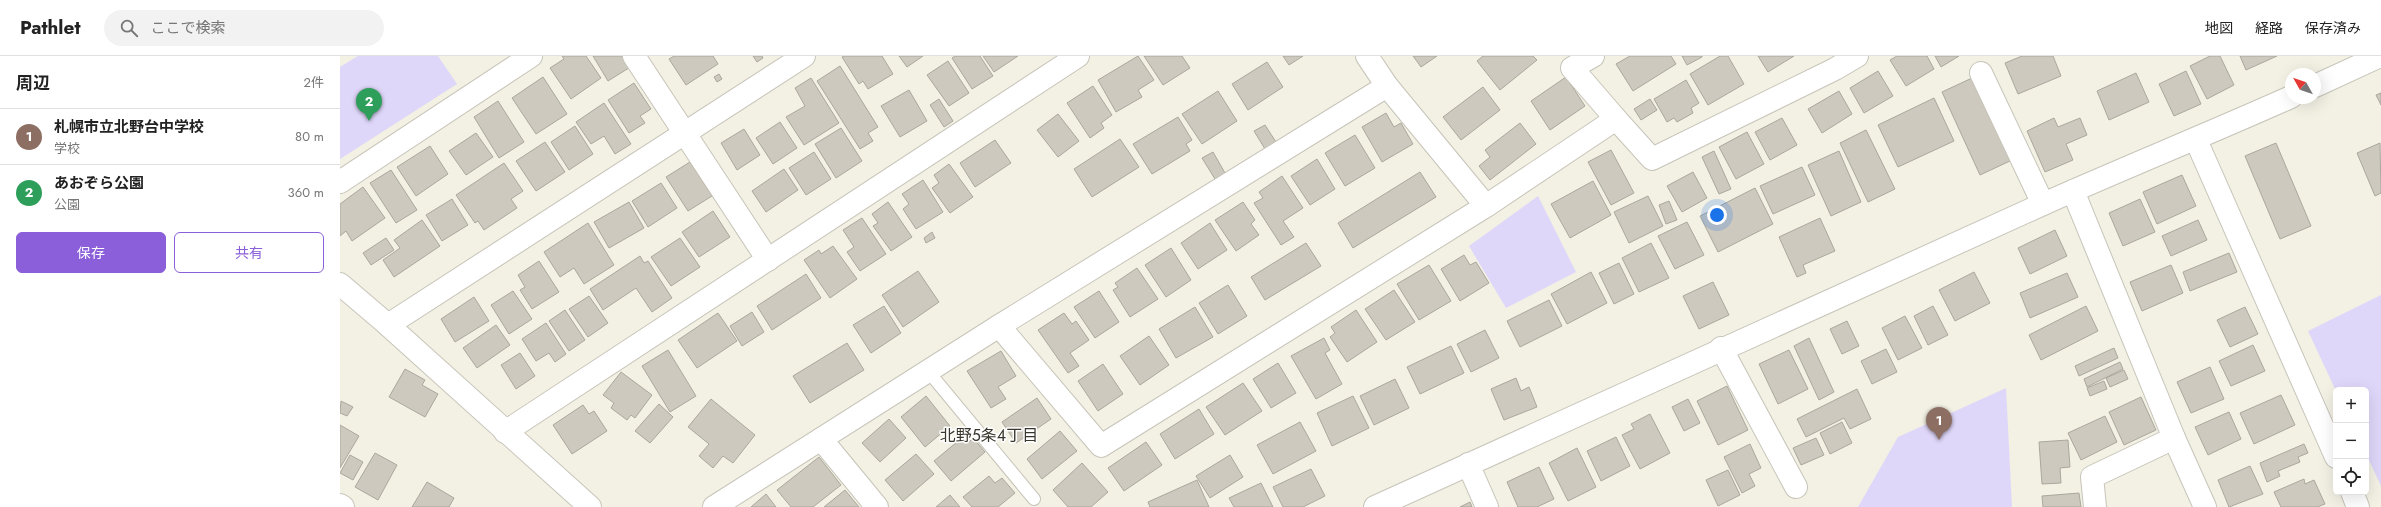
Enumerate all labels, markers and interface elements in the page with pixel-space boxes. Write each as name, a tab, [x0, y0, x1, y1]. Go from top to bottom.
search box	[104, 10, 384, 46]
text: Pathlet	[20, 14, 80, 41]
icon: search	[118, 17, 140, 39]
text: ここで検索	[150, 17, 225, 39]
text: 地図	[2205, 18, 2233, 38]
text: 経路	[2255, 18, 2283, 38]
text: 保存済み	[2305, 18, 2361, 38]
north arrow	[2285, 68, 2321, 104]
text: 周辺	[16, 71, 50, 95]
text: 2件	[304, 73, 324, 92]
pin: 2	[356, 88, 382, 121]
text: 札幌市立北野台中学校	[54, 116, 204, 138]
text: 1	[26, 127, 32, 146]
text: 80 m	[295, 127, 324, 146]
text: 学校	[54, 139, 80, 158]
text: あおぞら公園	[54, 172, 144, 194]
text: 2	[25, 183, 33, 202]
text: 360 m	[288, 183, 324, 202]
text: 公園	[54, 195, 80, 214]
your location	[1707, 205, 1727, 225]
button: 保存	[16, 232, 166, 273]
button: 共有	[174, 232, 324, 273]
map controls	[2333, 387, 2369, 495]
button: +	[2333, 387, 2369, 423]
pin: 1	[1926, 407, 1952, 440]
button: −	[2333, 423, 2369, 459]
district label: 北野5条4丁目	[940, 424, 1038, 447]
button: locate	[2333, 459, 2369, 495]

